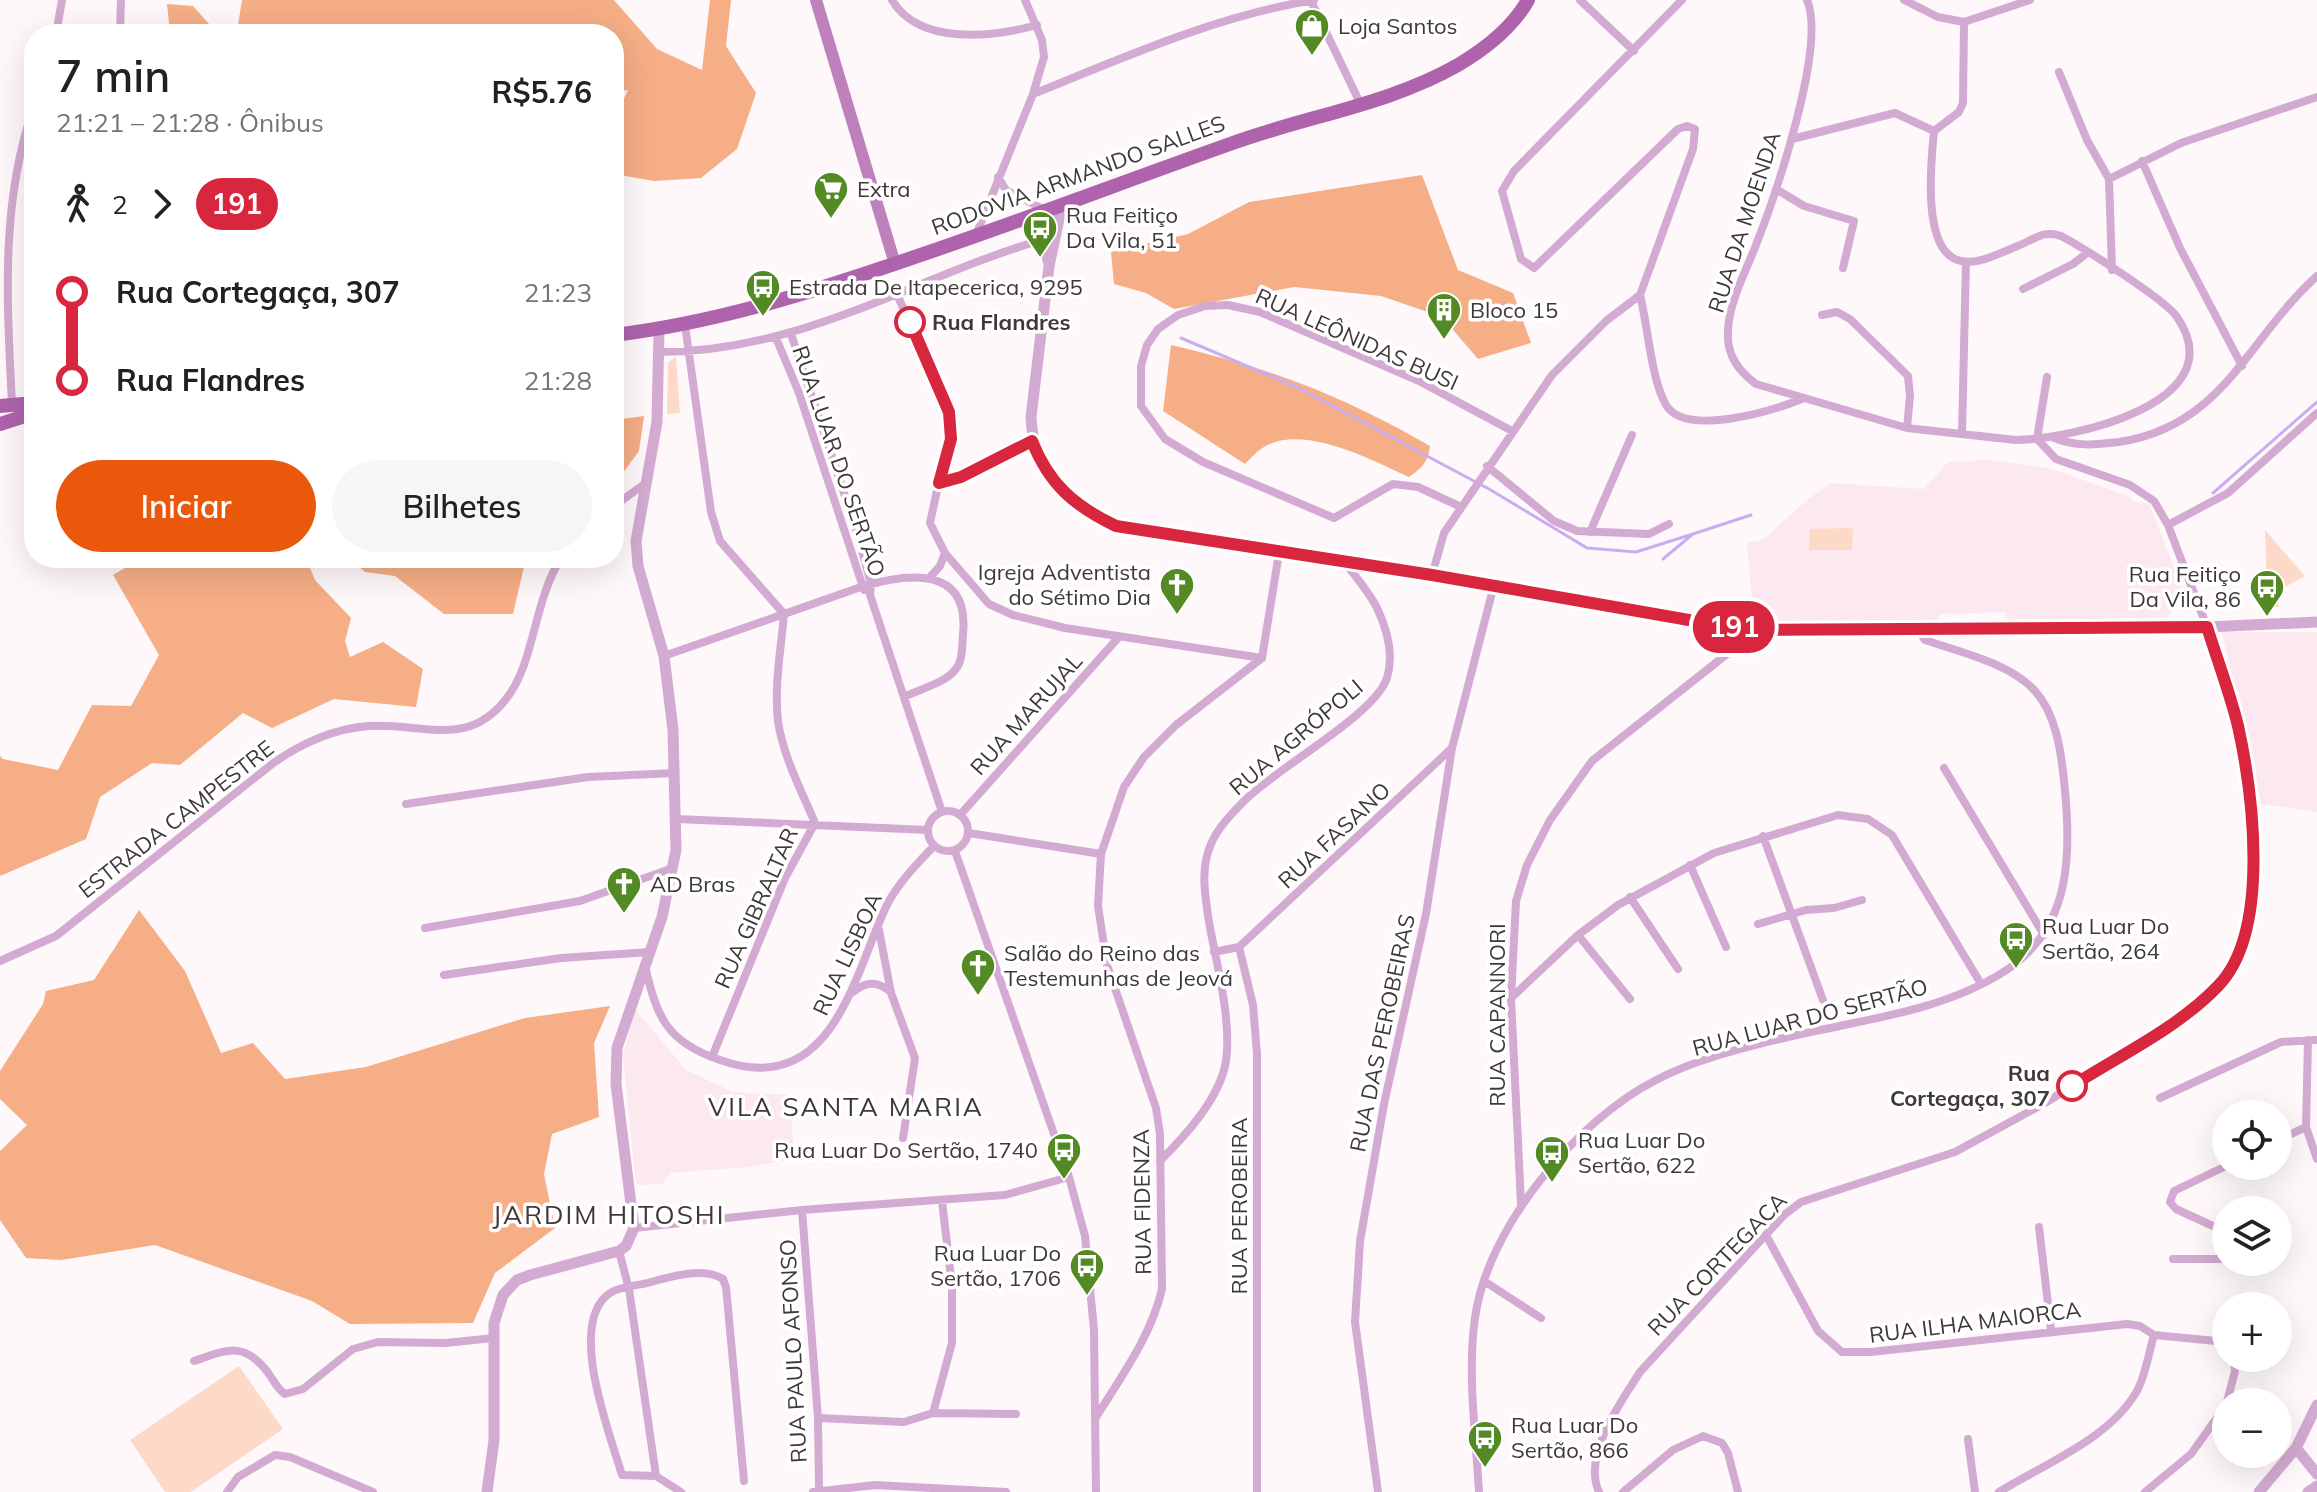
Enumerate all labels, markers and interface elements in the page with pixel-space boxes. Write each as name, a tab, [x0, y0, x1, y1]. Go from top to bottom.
shop icon: Loja Santos	[1293, 7, 1331, 57]
place label: Loja Santos	[1338, 12, 1457, 40]
text: 7 min	[56, 48, 170, 103]
text: R$5.76	[492, 73, 592, 111]
text: 21:21 – 21:28 · Ônibus	[56, 106, 324, 139]
street label: RODOVIA ARMANDO SALLES	[927, 109, 1229, 241]
street label: RUA DA MOENDA	[1702, 128, 1786, 316]
supermarket icon: Extra	[812, 170, 850, 220]
place label: Extra	[857, 175, 910, 203]
icon: walk	[56, 182, 100, 226]
icon: forward	[140, 182, 184, 226]
text: 191	[212, 186, 262, 221]
text: 2	[112, 188, 128, 221]
place label: Rua Feitiço Da Vila, 51	[1066, 201, 1178, 254]
bus stop icon: Rua Feitiço Da Vila, 51	[1021, 209, 1059, 259]
bus stop icon: Estrada De Itapecerica, 9295	[744, 268, 782, 318]
text: Rua Cortegaça, 307	[116, 273, 400, 311]
place label: Estrada De Itapecerica, 9295	[789, 273, 1083, 301]
text: 21:23	[524, 276, 592, 309]
street label: RUA LEÔNIDAS BUSI	[1251, 282, 1463, 396]
building icon: Bloco 15	[1425, 291, 1463, 341]
place label: Bloco 15	[1470, 296, 1558, 324]
marker: Rua Flandres	[895, 307, 925, 337]
place label: Rua Flandres	[932, 308, 1071, 336]
street label: RUA LUAR DO SERTÃO	[786, 342, 892, 580]
text: Rua Flandres	[116, 361, 305, 399]
text: 21:28	[524, 364, 592, 397]
button: Iniciar	[56, 460, 316, 552]
button: Bilhetes	[332, 460, 592, 552]
place label: Igreja Adventista do Sétimo Dia	[978, 558, 1151, 611]
place label: Rua Feitiço Da Vila, 86	[2129, 560, 2241, 613]
church icon: Igreja Adventista do Sétimo Dia	[1158, 566, 1196, 616]
bus stop icon: Rua Feitiço Da Vila, 86	[2248, 568, 2286, 618]
line badge: 191	[1688, 601, 1780, 653]
text: 191	[1709, 609, 1759, 644]
street label: RUA MARUJAL	[964, 647, 1088, 781]
street label: RUA AGRÓPOLI	[1223, 673, 1369, 801]
street label: ESTRADA CAMPESTRE	[73, 734, 279, 904]
street label: RUA FASANO	[1272, 776, 1396, 894]
street label: RUA GIBRALTAR	[708, 823, 804, 993]
church icon: AD Bras	[605, 865, 643, 915]
place label: AD Bras	[650, 870, 735, 898]
street label: RUA LISBOA	[806, 888, 888, 1020]
street label: RUA DAS PEROBEIRAS	[1343, 912, 1421, 1154]
place label: Rua Luar Do Sertão, 264	[2042, 912, 2169, 965]
bus stop icon: Rua Luar Do Sertão, 264	[1997, 920, 2035, 970]
street label: RUA CAPANNORI	[1483, 923, 1511, 1107]
place label: Salão do Reino das Testemunhas de Jeová	[1004, 939, 1233, 992]
church icon: Salão do Reino das Testemunhas de Jeová	[959, 947, 997, 997]
street label: RUA LUAR DO SERTÃO	[1689, 972, 1931, 1062]
place label: Rua Cortegaça, 307	[1890, 1059, 2050, 1112]
marker: Rua Cortegaça, 307	[2057, 1071, 2087, 1101]
district label: VILA SANTA MARIA	[708, 1090, 984, 1123]
map controls	[2212, 1100, 2292, 1468]
button: locate	[2212, 1100, 2292, 1180]
street label: RUA PEROBEIRA	[1225, 1117, 1253, 1295]
place label: Rua Luar Do Sertão, 622	[1578, 1126, 1705, 1179]
street label: RUA FIDENZA	[1127, 1129, 1157, 1275]
bus stop icon: Rua Luar Do Sertão, 1740	[1045, 1131, 1083, 1181]
bus stop icon: Rua Luar Do Sertão, 622	[1533, 1134, 1571, 1184]
place label: Rua Luar Do Sertão, 1740	[774, 1136, 1038, 1164]
street label: RUA CORTEGACA	[1641, 1187, 1793, 1341]
button: layers	[2212, 1196, 2292, 1276]
district label: JARDIM HITOSHI	[492, 1198, 726, 1231]
street label: RUA PAULO AFONSO	[773, 1238, 813, 1464]
place label: Rua Luar Do Sertão, 1706	[930, 1239, 1061, 1292]
bus stop icon: Rua Luar Do Sertão, 1706	[1068, 1247, 1106, 1297]
button: +	[2212, 1292, 2292, 1372]
street label: RUA ILHA MAIORCA	[1867, 1295, 2083, 1349]
button: −	[2212, 1388, 2292, 1468]
place label: Rua Luar Do Sertão, 866	[1511, 1411, 1638, 1464]
bus stop icon: Rua Luar Do Sertão, 866	[1466, 1419, 1504, 1469]

